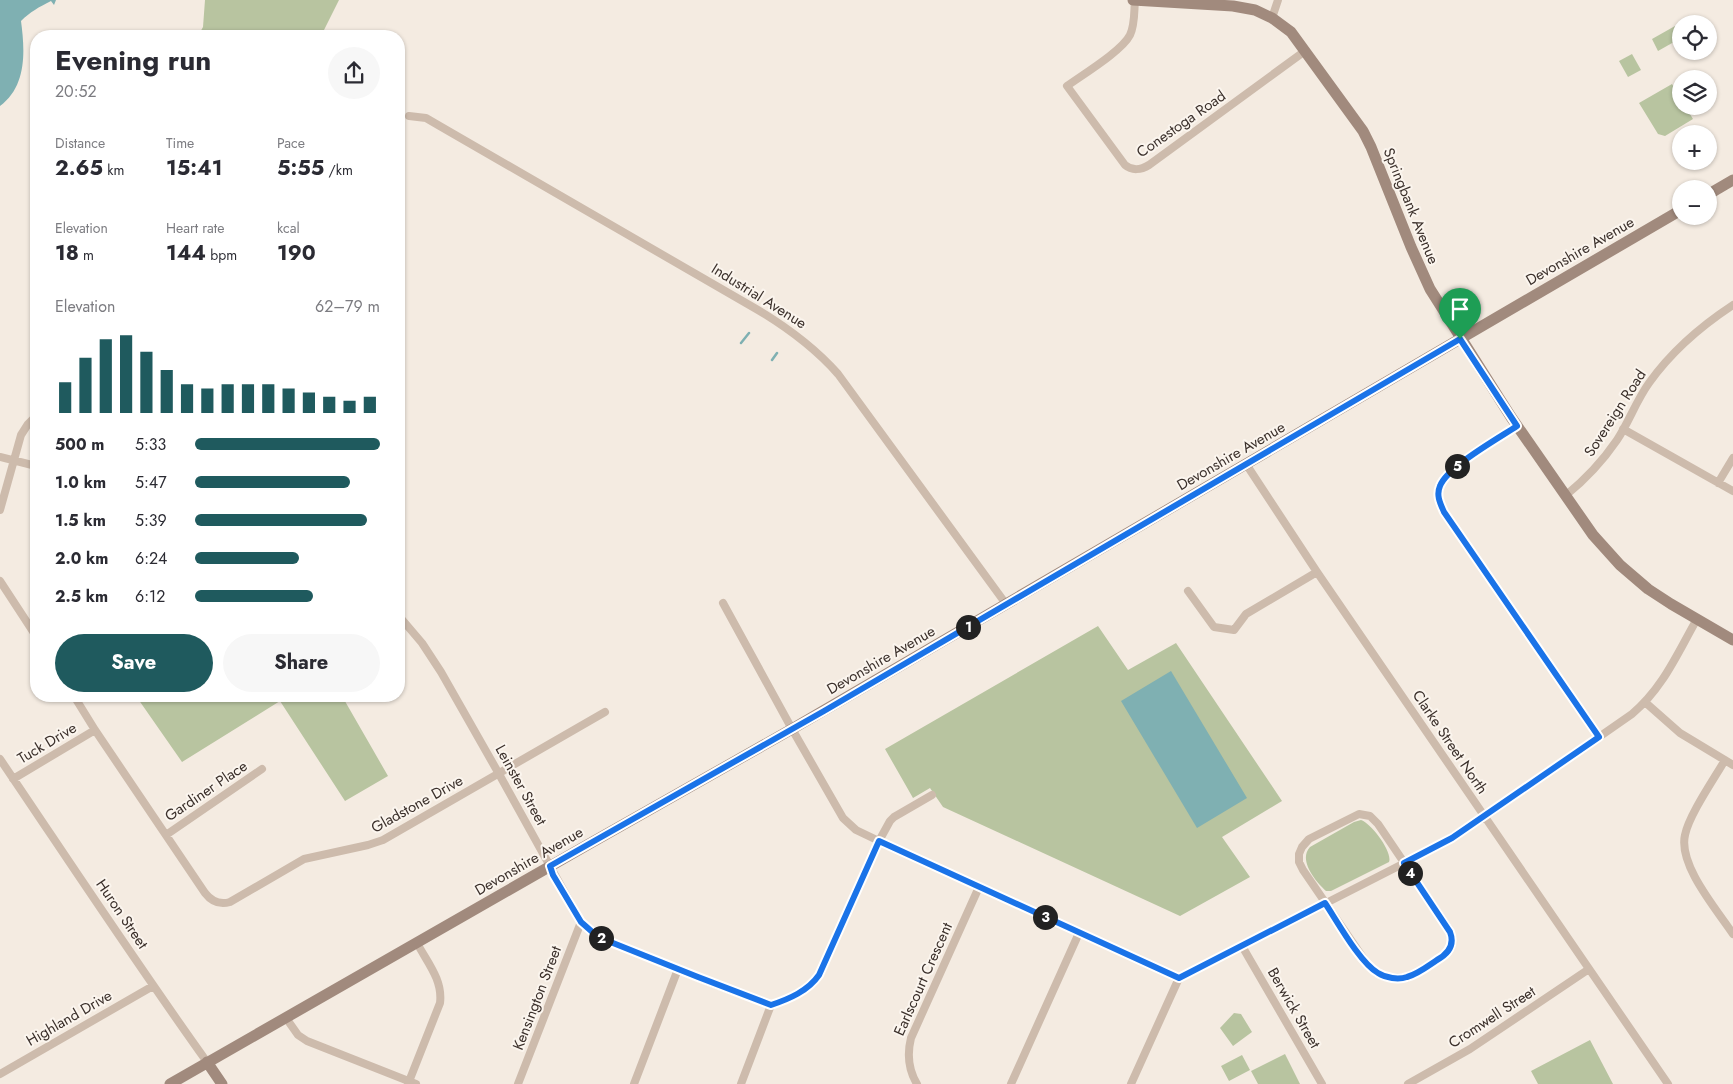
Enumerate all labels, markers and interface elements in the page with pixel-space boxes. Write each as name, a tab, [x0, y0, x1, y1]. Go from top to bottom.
map controls	[1672, 15, 1717, 225]
button: locate	[1672, 15, 1717, 60]
text: Evening run	[55, 40, 211, 81]
button: share	[328, 47, 380, 99]
button: layers	[1672, 70, 1717, 115]
text: 20:52	[55, 80, 97, 103]
street label: Conestoga Road	[1132, 85, 1230, 163]
button: +	[1672, 125, 1717, 170]
text: Distance	[55, 133, 105, 153]
text: Time	[166, 133, 194, 153]
text: Pace	[277, 133, 305, 153]
street label: Springbank Avenue	[1378, 145, 1444, 268]
text: 2.65	[55, 153, 103, 183]
text: 15:41	[166, 153, 222, 183]
text: 5:55	[277, 153, 324, 183]
text: km	[103, 160, 124, 180]
text: /km	[324, 160, 353, 180]
button: −	[1672, 180, 1717, 225]
street label: Devonshire Avenue	[1522, 211, 1638, 291]
text: Elevation	[55, 218, 108, 238]
text: Heart rate	[166, 218, 224, 238]
text: kcal	[277, 218, 300, 238]
text: 18	[55, 238, 79, 268]
text: 144	[166, 238, 206, 268]
text: 190	[277, 238, 316, 268]
text: m	[79, 245, 94, 265]
text: bpm	[206, 245, 237, 265]
street label: Industrial Avenue	[707, 258, 811, 334]
pin	[1439, 288, 1481, 339]
text: Elevation	[55, 295, 115, 318]
text: 62–79 m	[315, 295, 380, 318]
icon: arrive	[1446, 295, 1474, 323]
street label: Sovereign Road	[1579, 365, 1651, 461]
street label: Devonshire Avenue	[1173, 416, 1289, 496]
text: 500 m	[55, 433, 104, 456]
text: 5:33	[135, 433, 166, 456]
pin: 5	[1444, 454, 1470, 478]
text: 5	[1453, 456, 1462, 476]
text: 1.0 km	[55, 471, 106, 494]
text: 5:47	[135, 471, 167, 494]
text: 1.5 km	[55, 509, 106, 532]
text: 5:39	[135, 509, 167, 532]
text: 2.0 km	[55, 547, 108, 570]
text: 6:24	[135, 547, 167, 570]
text: 2.5 km	[55, 585, 108, 608]
text: 6:12	[135, 585, 165, 608]
pin: 1	[956, 614, 980, 640]
text: 1	[965, 617, 972, 637]
street label: Devonshire Avenue	[823, 620, 939, 700]
button: Save	[55, 634, 213, 692]
button: Share	[223, 634, 380, 692]
street label: Clarke Street North	[1407, 686, 1493, 798]
street label: Tuck Drive	[13, 717, 81, 769]
street label: Leinster Street	[490, 741, 552, 830]
street label: Gardiner Place	[160, 755, 252, 827]
street label: Gladstone Drive	[367, 769, 467, 838]
street label: Devonshire Avenue	[471, 821, 587, 901]
pin: 4	[1398, 860, 1422, 886]
text: 4	[1406, 863, 1415, 883]
street label: Huron Street	[91, 875, 154, 954]
pin: 3	[1032, 904, 1058, 930]
text: 3	[1041, 907, 1050, 927]
street label: Earlscourt Crescent	[888, 918, 958, 1039]
pin: 2	[588, 926, 614, 950]
text: 2	[597, 928, 606, 948]
street label: Kensington Street	[507, 942, 567, 1053]
street label: Berwick Street	[1262, 964, 1326, 1053]
street label: Cromwell Street	[1444, 980, 1540, 1053]
street label: Highland Drive	[22, 984, 116, 1052]

